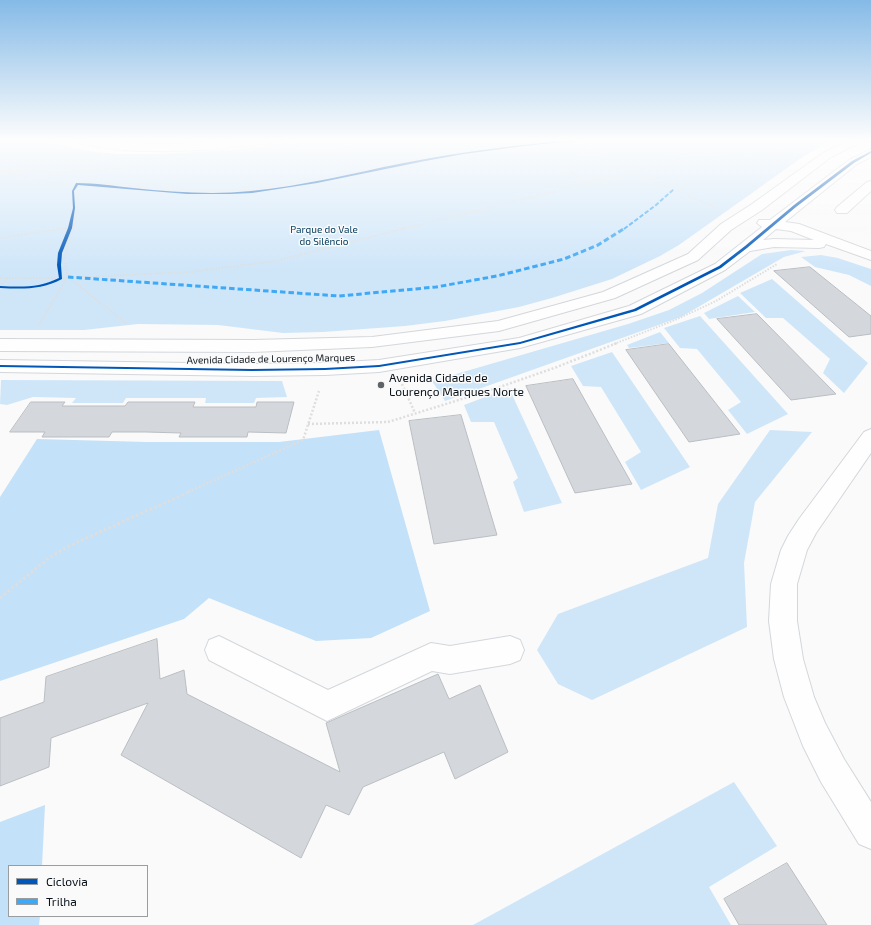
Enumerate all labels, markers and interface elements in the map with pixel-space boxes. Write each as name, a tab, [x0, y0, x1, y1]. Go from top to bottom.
park label: Parque do Vale do Silêncio	[290, 224, 358, 248]
street label: Avenida Cidade de Lourenço Marques	[187, 352, 355, 366]
place label: Avenida Cidade de Lourenço Marques Norte	[389, 371, 524, 399]
marker: Avenida Cidade de Lourenço Marques Norte	[376, 380, 386, 390]
legend	[8, 865, 148, 917]
text: Ciclovia	[46, 874, 88, 888]
text: Trilha	[46, 894, 77, 908]

